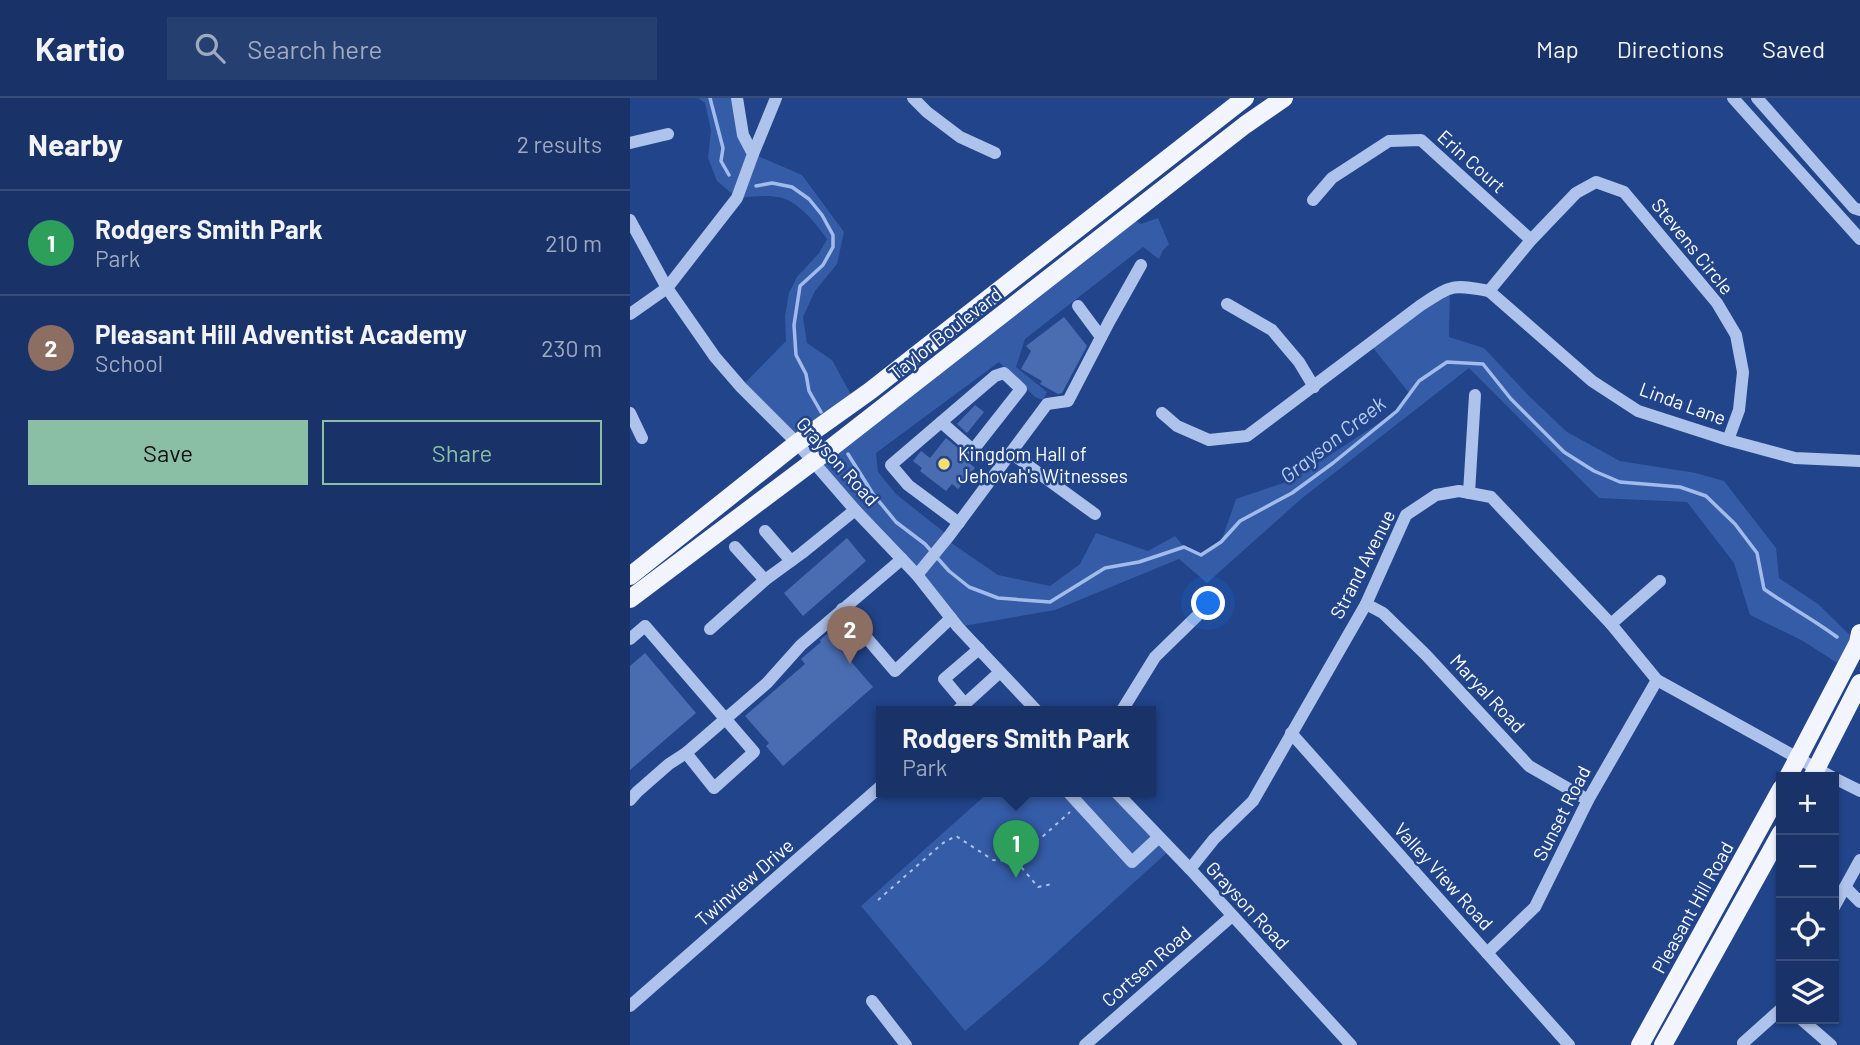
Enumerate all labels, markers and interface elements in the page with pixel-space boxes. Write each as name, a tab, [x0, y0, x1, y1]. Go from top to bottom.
search box	[167, 17, 657, 80]
text: Kartio	[35, 28, 125, 68]
icon: search	[191, 29, 229, 67]
text: Search here	[247, 33, 382, 64]
text: Map	[1536, 34, 1579, 63]
text: Directions	[1617, 34, 1724, 63]
text: Saved	[1762, 34, 1825, 63]
street label: Erin Court	[1433, 125, 1511, 197]
text: Nearby	[28, 126, 123, 162]
text: 2 results	[517, 130, 602, 158]
street label: Stevens Circle	[1647, 193, 1739, 299]
text: Rodgers Smith Park	[95, 213, 323, 244]
text: 1	[47, 229, 55, 257]
text: 210 m	[545, 229, 602, 257]
text: Park	[95, 244, 140, 272]
street label: Taylor Boulevard	[884, 282, 1006, 384]
text: Pleasant Hill Adventist Academy	[95, 318, 467, 349]
text: 2	[45, 334, 57, 362]
text: 230 m	[541, 334, 602, 362]
text: School	[95, 349, 163, 377]
street label: Linda Lane	[1637, 377, 1729, 429]
water label: Grayson Creek	[1274, 390, 1390, 488]
street label: Grayson Road	[792, 412, 884, 510]
button: Save	[28, 420, 308, 485]
button: Share	[322, 420, 602, 485]
place label: Kingdom Hall of Jehovah's Witnesses	[958, 442, 1128, 487]
marker: Kingdom Hall of Jehovah's Witnesses	[936, 456, 952, 472]
street label: Strand Avenue	[1325, 506, 1399, 622]
your location	[1191, 586, 1225, 620]
pin: 2	[827, 606, 873, 664]
street label: Maryal Road	[1446, 649, 1530, 737]
popup	[876, 706, 1156, 797]
text: Rodgers Smith Park	[902, 722, 1130, 753]
text: Park	[902, 753, 947, 781]
street label: Sunset Road	[1527, 762, 1595, 864]
map controls	[1776, 772, 1839, 1024]
button: +	[1776, 772, 1839, 835]
street label: Valley View Road	[1390, 818, 1498, 934]
pin: 1	[993, 820, 1039, 878]
street label: Twinview Drive	[690, 833, 798, 931]
button: −	[1776, 835, 1839, 898]
street label: Pleasant Hill Road	[1646, 837, 1738, 977]
street label: Grayson Road	[1201, 856, 1295, 954]
button: locate	[1776, 898, 1839, 961]
street label: Cortsen Road	[1096, 921, 1196, 1011]
button: layers	[1776, 961, 1839, 1024]

